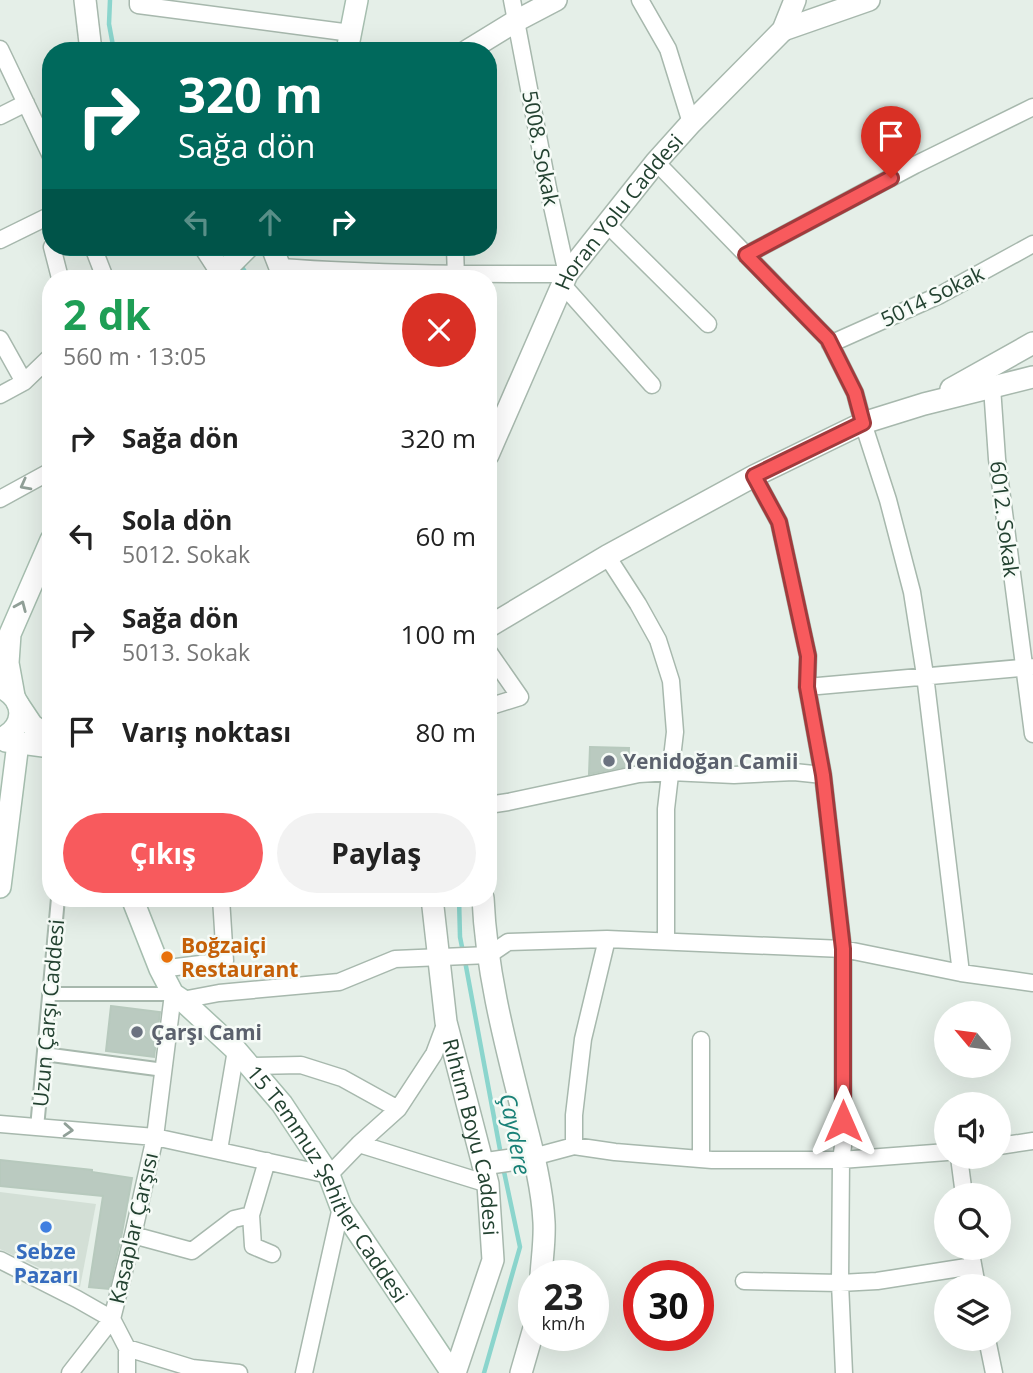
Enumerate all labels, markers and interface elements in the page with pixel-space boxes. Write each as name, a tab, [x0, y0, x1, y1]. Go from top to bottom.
text: 320 m	[178, 61, 323, 127]
icon: right	[63, 70, 154, 161]
street label: 5008. Sokak	[516, 88, 566, 208]
pin	[861, 106, 921, 178]
icon: arrive	[872, 117, 910, 155]
text: Sağa dön	[178, 124, 315, 167]
street label: Horan Yolu Caddesi	[548, 128, 689, 294]
icon: left	[178, 203, 216, 241]
icon: ahead	[251, 203, 289, 241]
icon: right	[324, 203, 362, 241]
street label: 5014 Sokak	[876, 259, 988, 333]
text: 2 dk	[63, 285, 151, 342]
button: close	[402, 293, 476, 367]
text: 560 m · 13:05	[63, 340, 206, 372]
icon: right	[63, 419, 101, 457]
text: Sağa dön	[122, 420, 239, 456]
text: 320 m	[401, 420, 476, 456]
street label: 6012. Sokak	[984, 459, 1026, 579]
one-way arrow	[20, 477, 33, 490]
text: Sola dön	[122, 502, 232, 538]
icon: left	[63, 517, 101, 555]
text: 60 m	[415, 518, 476, 554]
text: 5012. Sokak	[122, 538, 250, 570]
text: Sağa dön	[122, 600, 239, 636]
one-way arrow	[13, 601, 27, 613]
icon: right	[63, 615, 101, 653]
text: 100 m	[401, 616, 476, 652]
text: 5013. Sokak	[122, 636, 250, 668]
icon: arrive	[63, 713, 101, 751]
text: Varış noktası	[122, 714, 291, 750]
text: 80 m	[415, 714, 476, 750]
place label: Yenidoğan Camii	[623, 747, 798, 775]
marker: Yenidoğan Camii	[601, 753, 617, 769]
button: Çıkış	[63, 813, 263, 893]
button: Paylaş	[277, 813, 476, 893]
street label: Uzun Çarşı Caddesi	[26, 918, 70, 1108]
place label: Boğzaiçi Restaurant	[181, 931, 298, 983]
marker: Boğzaiçi Restaurant	[159, 949, 175, 965]
north arrow	[934, 1001, 1012, 1078]
map controls	[934, 1001, 1011, 1351]
place label: Çarşı Cami	[151, 1018, 262, 1046]
marker: Çarşı Cami	[129, 1024, 145, 1040]
street label: Rıhtım Boyu Caddesi	[437, 1035, 505, 1237]
street label: 15 Temmuz Şehitler Caddesi	[241, 1059, 415, 1308]
position arrow	[806, 1084, 880, 1158]
water label: Çaydere	[492, 1091, 540, 1177]
button: sound	[934, 1092, 1011, 1169]
one-way arrow	[63, 1122, 74, 1137]
street label: Kasaplar Çarşısı	[102, 1150, 164, 1306]
button: search	[934, 1183, 1011, 1260]
marker: Sebze Pazarı	[38, 1219, 54, 1235]
place label: Sebze Pazarı	[14, 1237, 78, 1289]
speed limit sign: 30	[623, 1260, 714, 1351]
text: 23	[543, 1273, 584, 1320]
button: layers	[934, 1274, 1011, 1351]
text: km/h	[542, 1311, 585, 1335]

